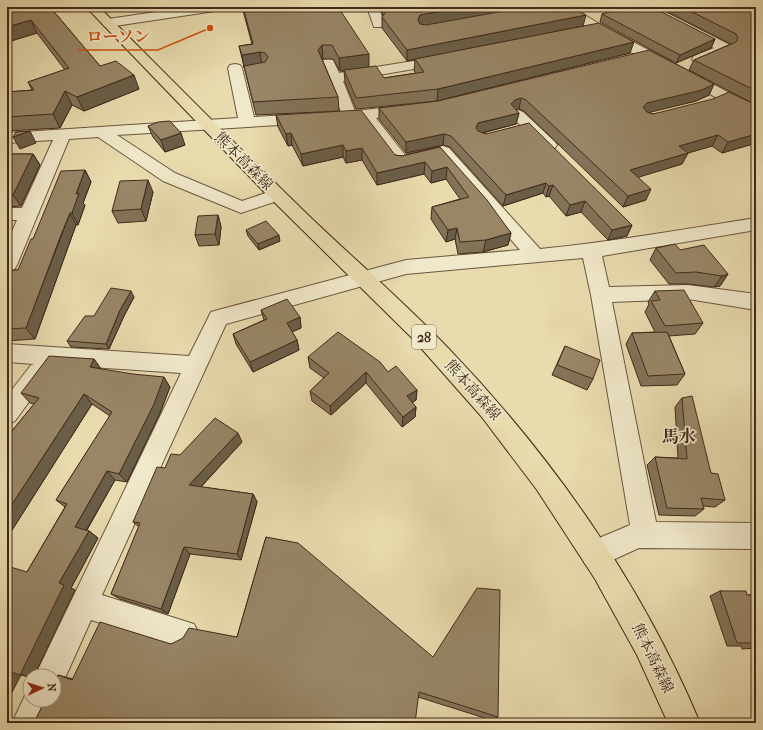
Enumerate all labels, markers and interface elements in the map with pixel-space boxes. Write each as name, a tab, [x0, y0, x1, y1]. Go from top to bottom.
callout: ローソン	[78, 22, 158, 50]
text: ローソン	[86, 27, 150, 46]
street label: 熊本高森線	[211, 128, 277, 194]
road number: 28	[412, 325, 436, 349]
street label: 熊本高森線	[441, 356, 505, 424]
district label: 馬水	[662, 426, 696, 446]
street label: 熊本高森線	[628, 620, 678, 696]
north arrow	[22, 668, 62, 708]
text: N	[45, 683, 58, 693]

